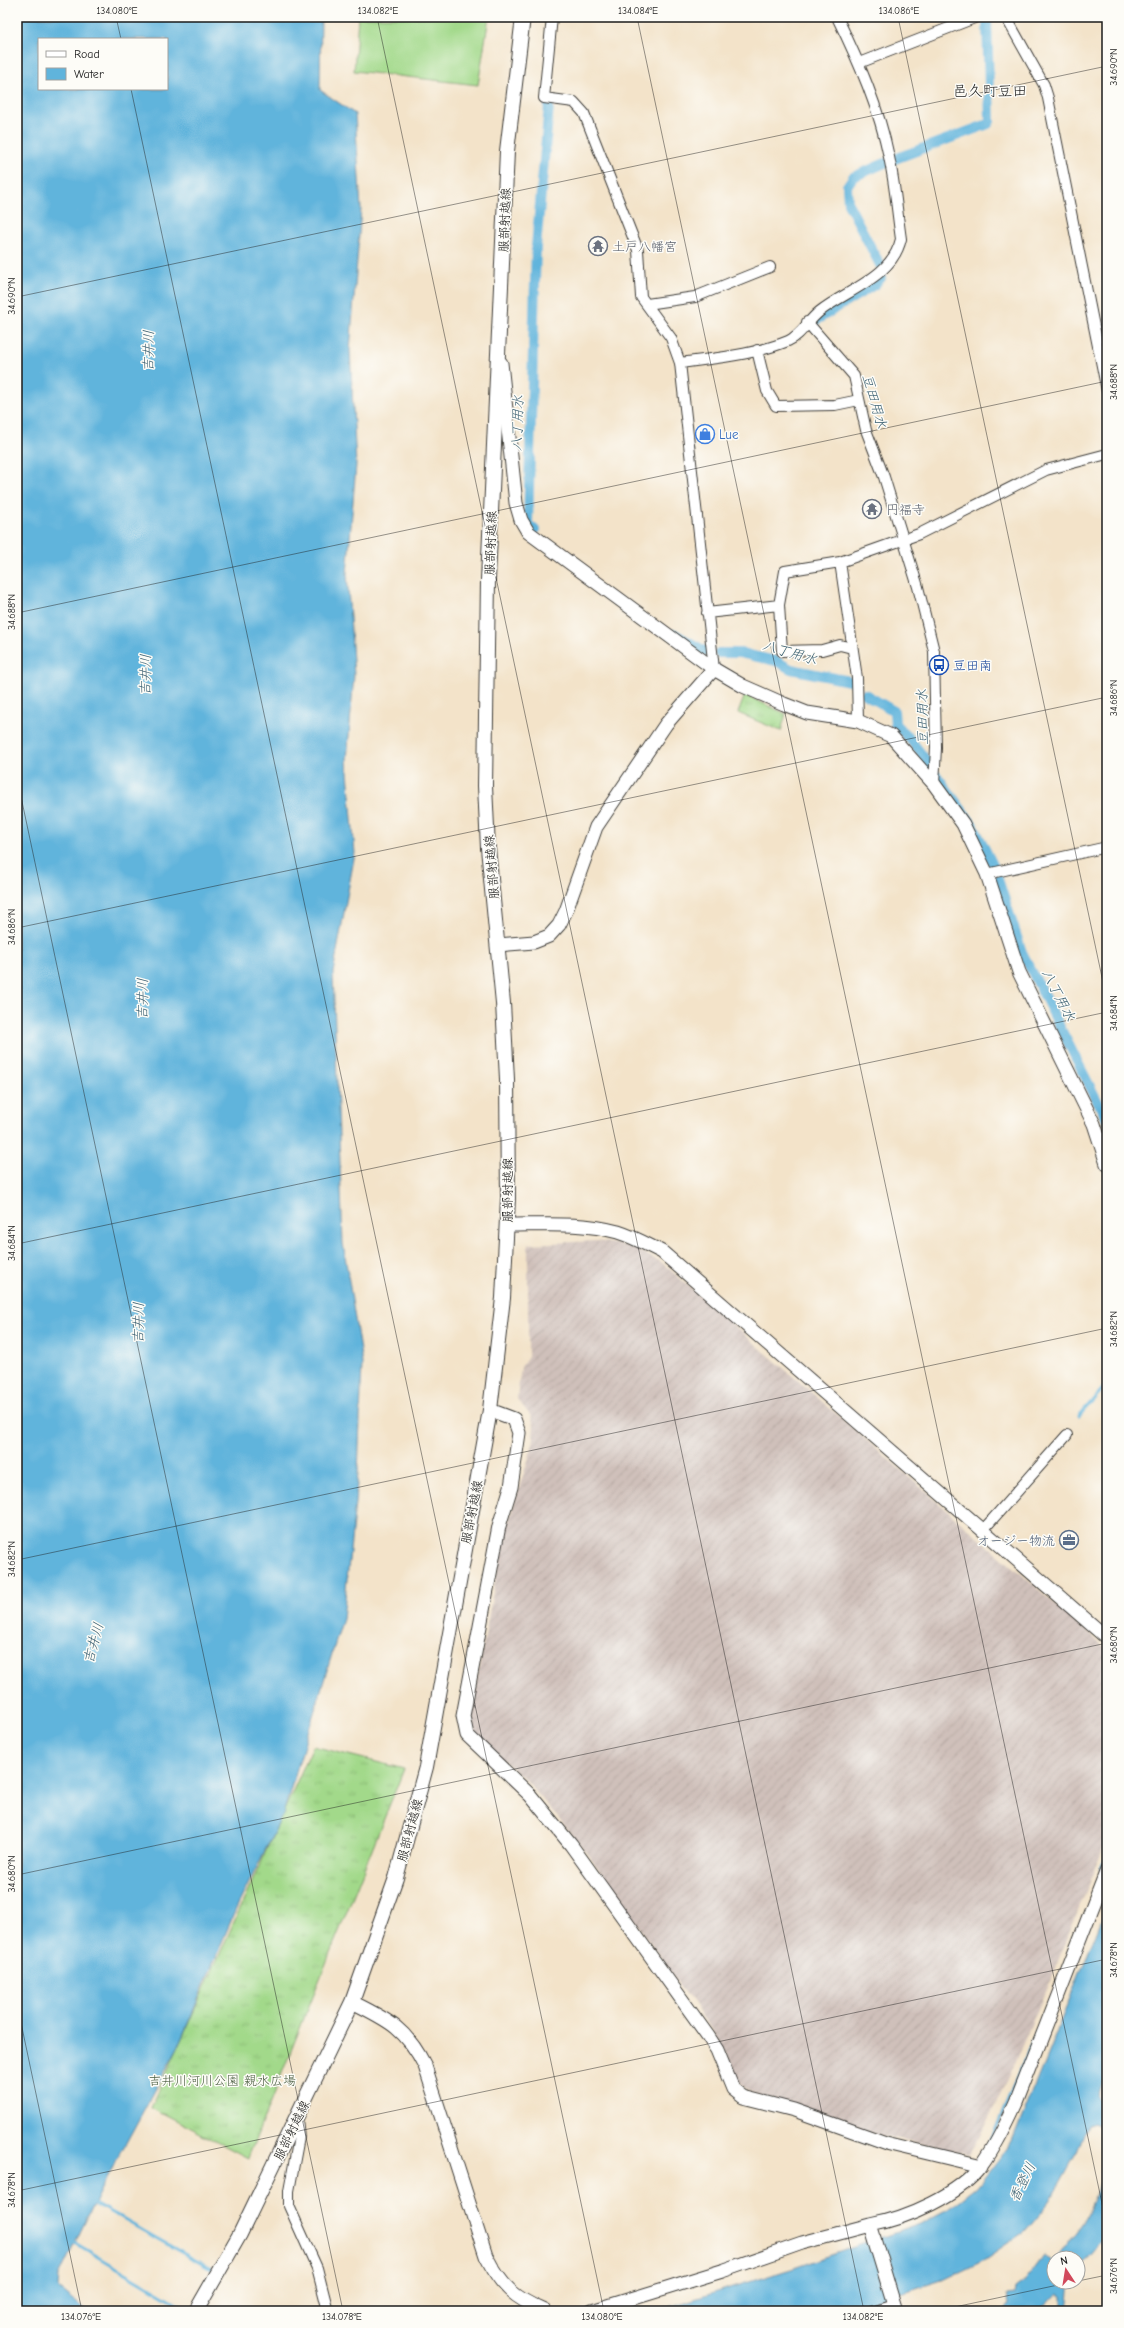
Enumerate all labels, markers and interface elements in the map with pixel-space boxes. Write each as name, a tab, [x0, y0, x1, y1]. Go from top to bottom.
text: 134.080°E	[96, 5, 138, 17]
text: 134.082°E	[358, 5, 398, 17]
text: 134.084°E	[618, 5, 658, 17]
text: 134.086°E	[879, 5, 919, 17]
legend	[38, 38, 168, 90]
text: Road	[74, 47, 100, 61]
text: 34.690°N	[1108, 48, 1120, 86]
text: Water	[74, 67, 104, 81]
district label: 邑久町豆田	[952, 82, 1028, 100]
street label: 服部射越線	[496, 186, 513, 253]
temple icon: 土戸八幡宮	[587, 235, 609, 257]
place label: 土戸八幡宮	[612, 239, 677, 254]
text: 34.690°N	[6, 277, 18, 315]
water label: 吉井川	[140, 330, 157, 372]
text: 34.688°N	[1108, 364, 1120, 400]
water label: 豆田用水	[859, 372, 890, 430]
water label: 八丁用水	[508, 395, 527, 451]
shop icon: Lue	[694, 423, 716, 445]
place label: Lue	[719, 427, 739, 442]
temple icon: 円福寺	[861, 498, 883, 520]
place label: 円福寺	[886, 502, 925, 517]
street label: 服部射越線	[482, 509, 499, 576]
text: 34.688°N	[6, 594, 18, 630]
water label: 八丁用水	[761, 637, 819, 668]
water label: 吉井川	[137, 654, 154, 696]
bus stop icon: 豆田南	[928, 654, 950, 676]
place label: 豆田南	[953, 658, 992, 673]
text: 34.686°N	[1108, 680, 1120, 716]
water label: 豆田用水	[914, 689, 931, 745]
street label: 服部射越線	[481, 833, 502, 900]
text: 34.686°N	[6, 909, 18, 945]
water label: 八丁用水	[1038, 966, 1079, 1024]
water label: 吉井川	[134, 978, 151, 1020]
text: 34.684°N	[1108, 995, 1120, 1031]
street label: 服部射越線	[500, 1157, 515, 1223]
text: 34.684°N	[6, 1225, 18, 1261]
water label: 吉井川	[130, 1302, 147, 1344]
text: 34.682°N	[1108, 1311, 1120, 1347]
street label: 服部射越線	[458, 1478, 485, 1545]
office icon: オージー物流	[1058, 1529, 1080, 1551]
place label: オージー物流	[977, 1533, 1055, 1548]
text: 34.682°N	[6, 1541, 18, 1577]
water label: 吉井川	[80, 1621, 107, 1666]
text: 34.680°N	[1108, 1626, 1120, 1664]
street label: 服部射越線	[394, 1796, 425, 1863]
text: 34.680°N	[6, 1855, 18, 1893]
text: 34.678°N	[1108, 1942, 1120, 1978]
park label: 吉井川河川公園 親水広場	[148, 2073, 296, 2088]
street label: 服部射越線	[270, 2097, 313, 2163]
water label: 香登川	[1006, 2160, 1039, 2205]
text: 34.678°N	[6, 2172, 18, 2208]
north arrow	[1046, 2250, 1086, 2290]
text: N	[1059, 2254, 1069, 2268]
text: 34.676°N	[1108, 2258, 1120, 2294]
text: 134.076°E	[61, 2311, 101, 2323]
text: 134.078°E	[322, 2311, 362, 2323]
text: 134.080°E	[581, 2311, 623, 2323]
text: 134.082°E	[843, 2311, 883, 2323]

